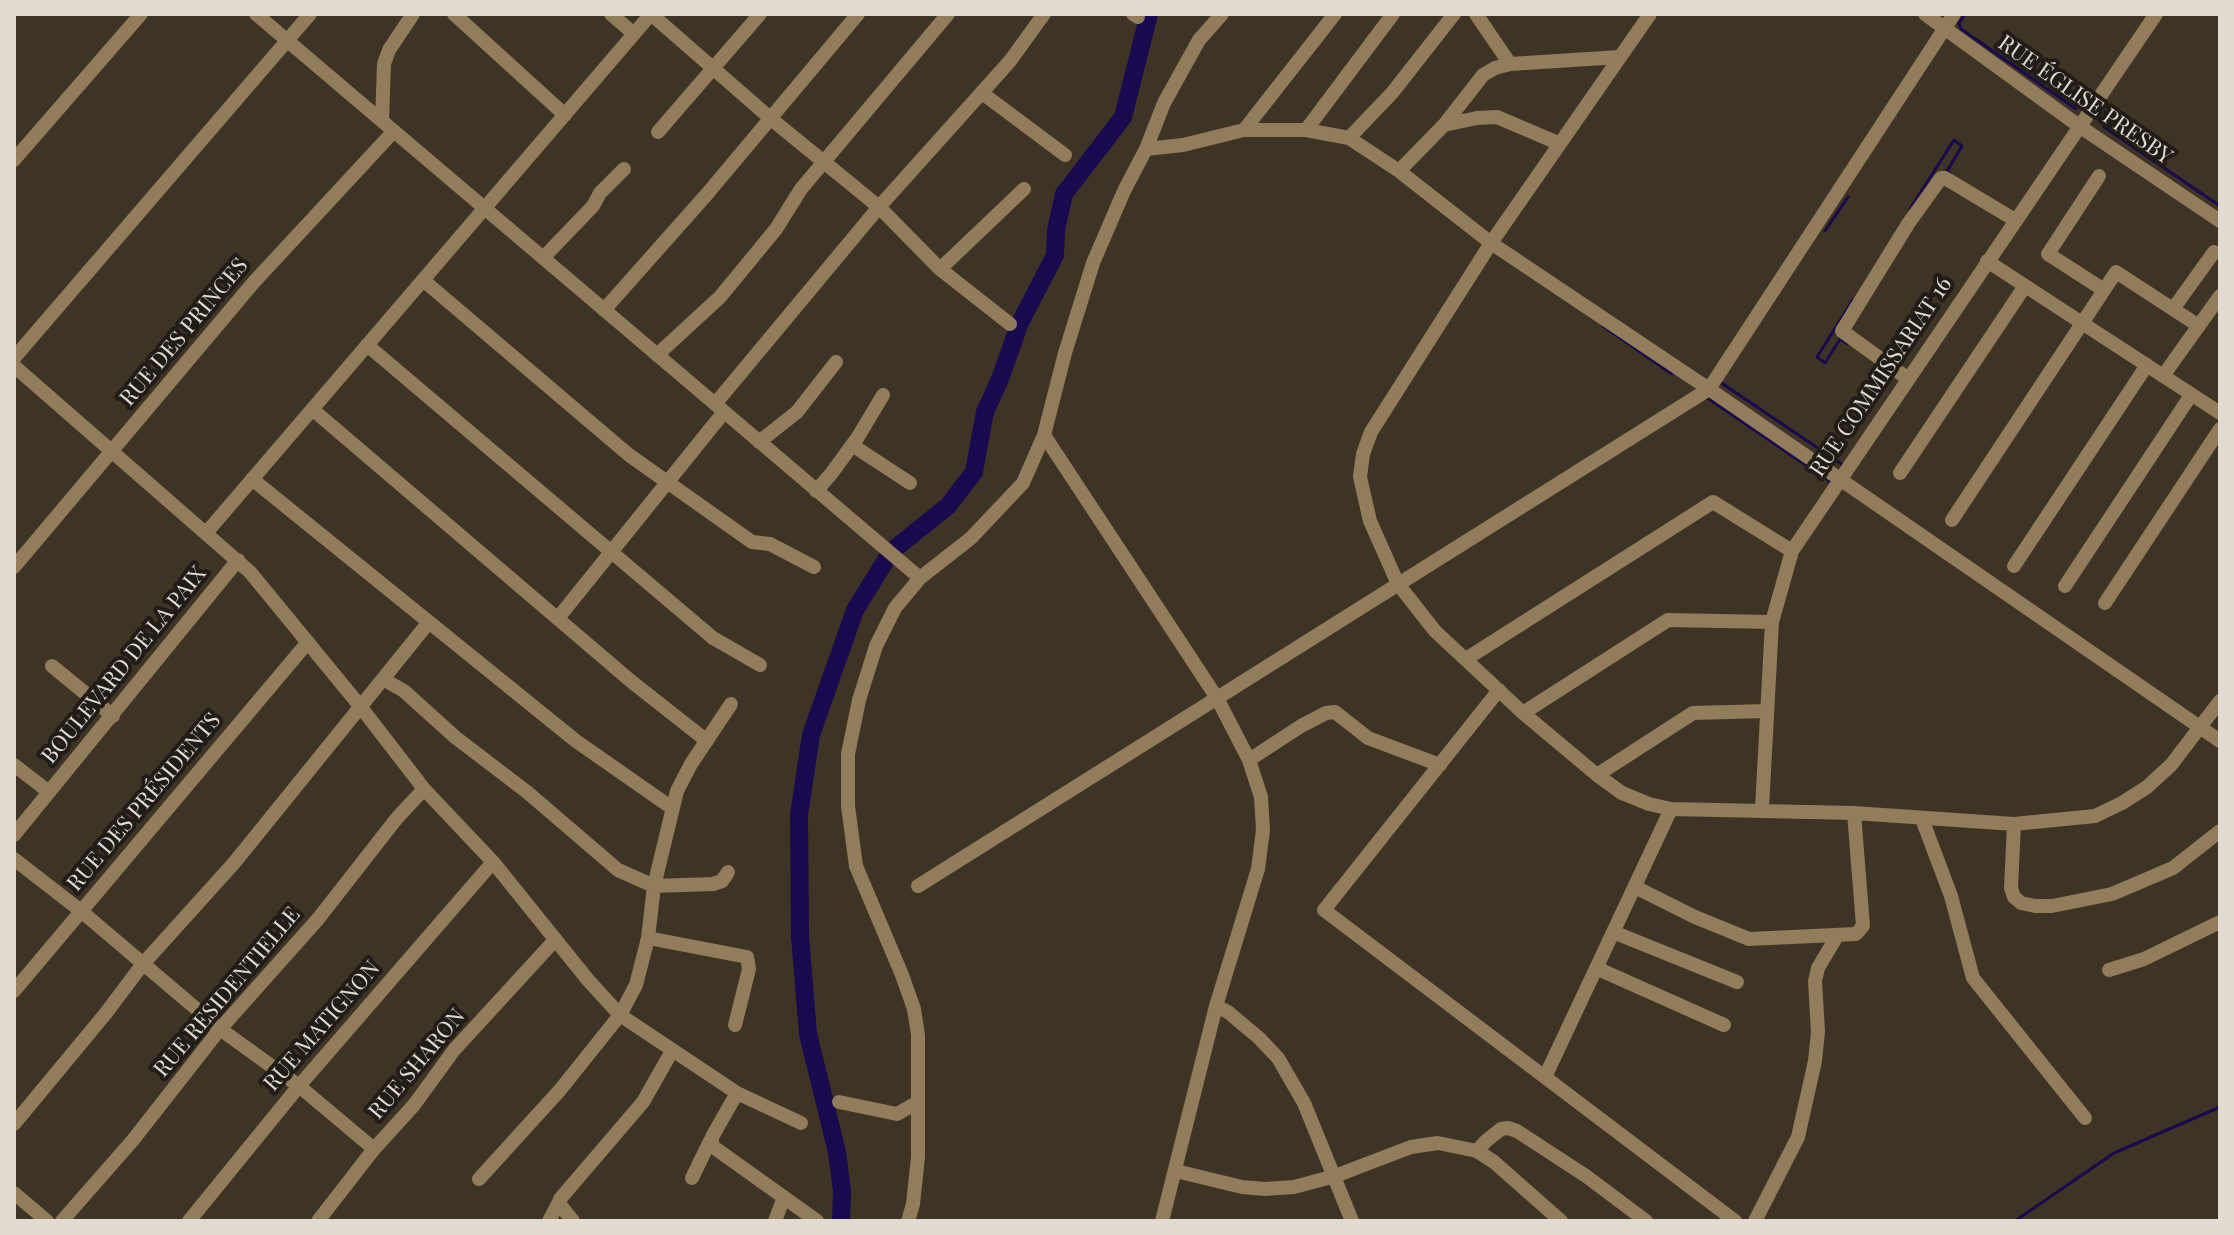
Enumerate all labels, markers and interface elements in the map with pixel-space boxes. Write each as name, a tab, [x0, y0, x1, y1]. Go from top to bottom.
street label: RUE ÉGLISE PRESBY	[1993, 30, 2177, 170]
street label: RUE DES PRINCES	[114, 253, 254, 411]
street label: RUE COMMISSARIAT 16	[1804, 272, 1958, 482]
street label: BOULEVARD DE LA PAIX	[36, 561, 212, 769]
street label: RUE DES PRÉSIDENTS	[62, 708, 226, 896]
street label: RUE RESIDENTIELLE	[148, 902, 306, 1082]
street label: RUE MATIGNON	[258, 956, 386, 1096]
street label: RUE SHARON	[363, 1003, 471, 1125]

